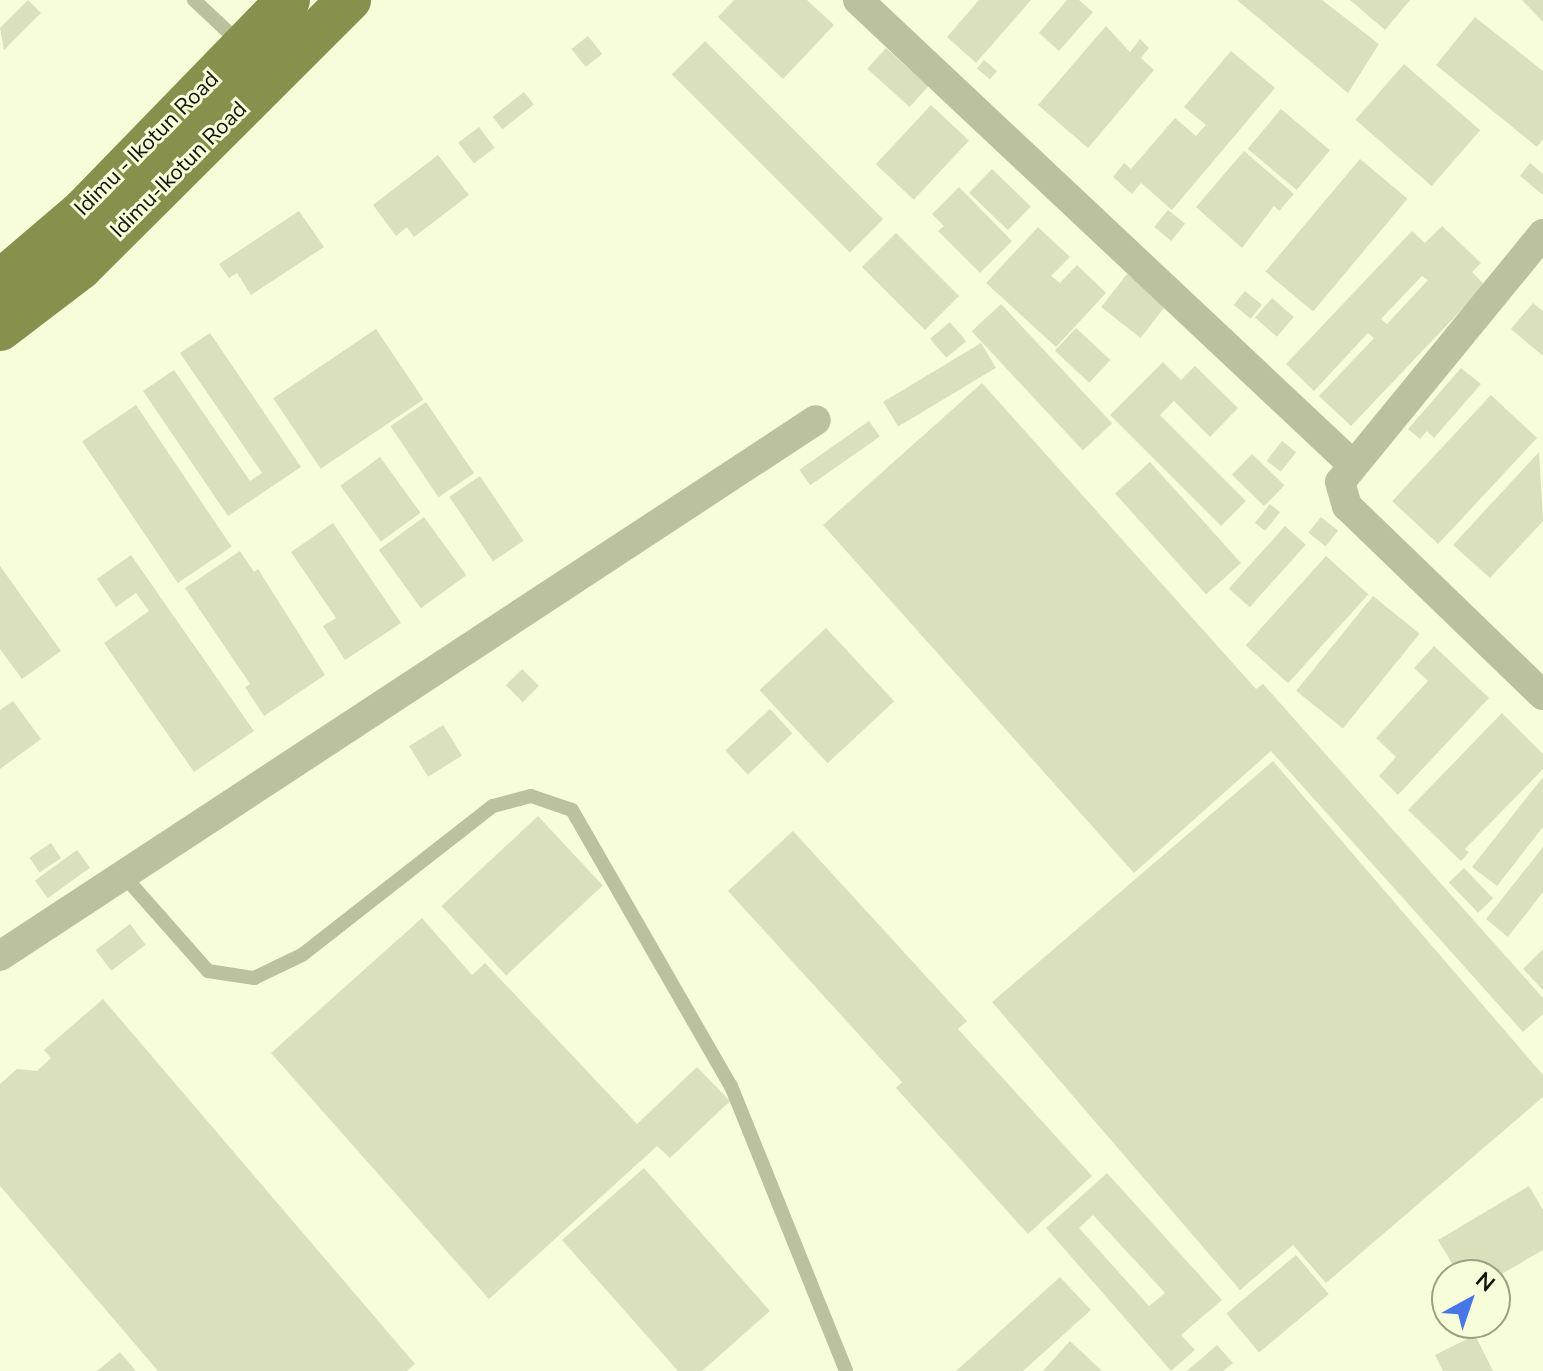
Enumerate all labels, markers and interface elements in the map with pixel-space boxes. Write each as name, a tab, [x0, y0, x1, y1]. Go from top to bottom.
street label: Idimu - Ikotun Road	[69, 66, 225, 222]
street label: Idimu-Ikotun Road	[105, 96, 253, 244]
north arrow	[1431, 1259, 1511, 1339]
text: N	[1469, 1265, 1501, 1299]

